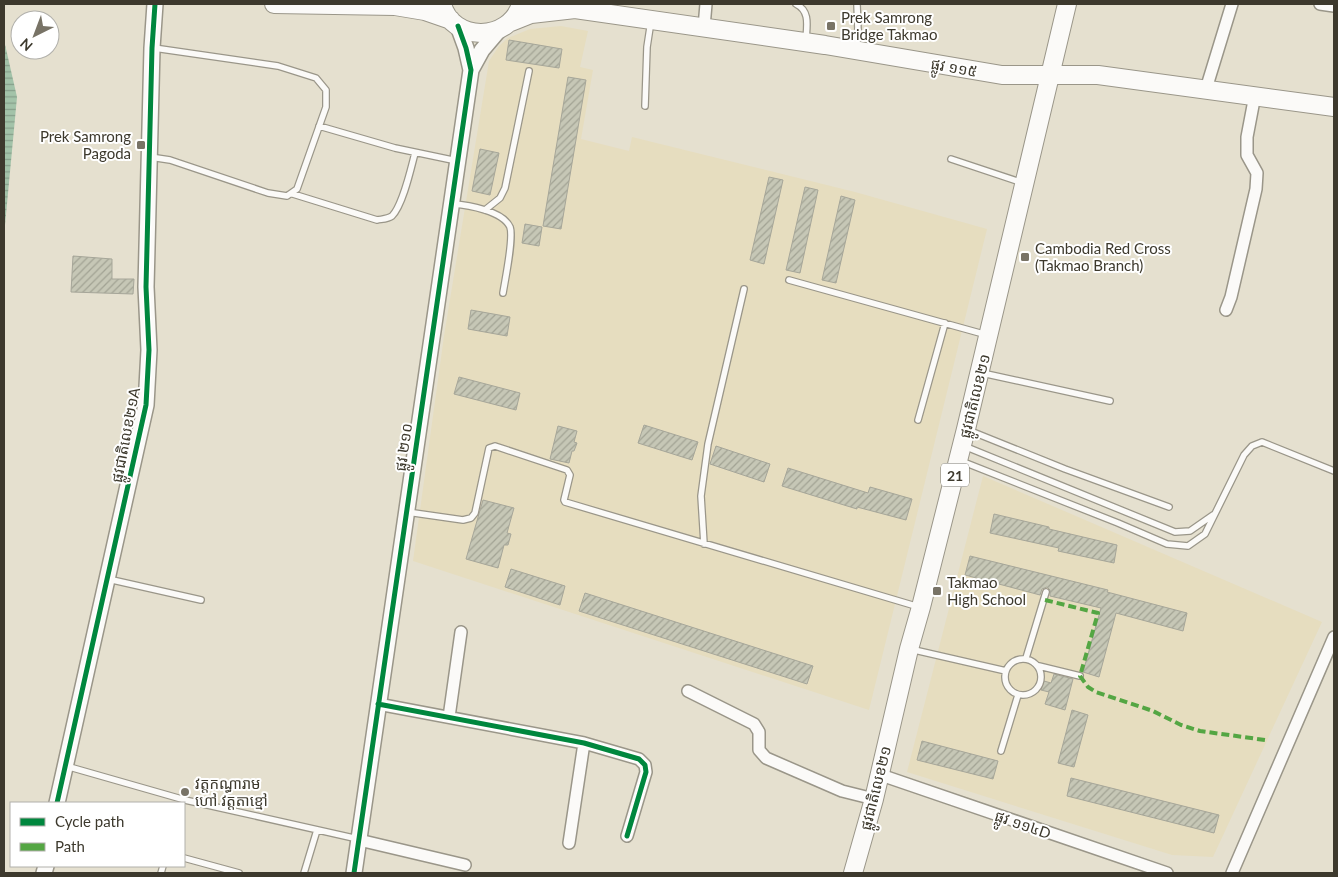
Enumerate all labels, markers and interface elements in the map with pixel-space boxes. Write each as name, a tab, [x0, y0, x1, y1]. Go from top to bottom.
place label: Prek Samrong Bridge Takmao	[841, 8, 938, 43]
north arrow	[10, 10, 60, 60]
marker: Prek Samrong Bridge Takmao	[825, 20, 837, 32]
text: N	[16, 35, 36, 55]
street label: ផ្លូវ ១១៥	[928, 54, 979, 85]
place label: Prek Samrong Pagoda	[40, 127, 131, 162]
marker: Prek Samrong Pagoda	[135, 139, 147, 151]
place label: Cambodia Red Cross (Takmao Branch)	[1035, 239, 1171, 274]
marker: Cambodia Red Cross (Takmao Branch)	[1019, 251, 1031, 263]
street label: ផ្លូវជាតិលេខ២១	[955, 352, 998, 441]
street label: ផ្លូវជាតិលេខ២១A	[107, 385, 149, 485]
street label: ផ្លូវ ២១០	[391, 422, 421, 473]
road number: 21	[941, 464, 969, 486]
place label: Takmao High School	[947, 573, 1026, 608]
marker: Takmao High School	[931, 585, 943, 597]
street label: ផ្លូវជាតិលេខ២១	[856, 744, 899, 833]
place label: វត្តកណ្ធារាម ហៅ វត្តតាខ្មៅ	[195, 774, 268, 810]
marker: វត្តកណ្ធារាម ហៅ វត្តតាខ្មៅ	[179, 786, 191, 798]
legend	[10, 802, 185, 867]
street label: ផ្លូវ ១១៤D	[991, 806, 1053, 847]
text: Cycle path	[55, 812, 124, 830]
text: Path	[55, 837, 85, 855]

